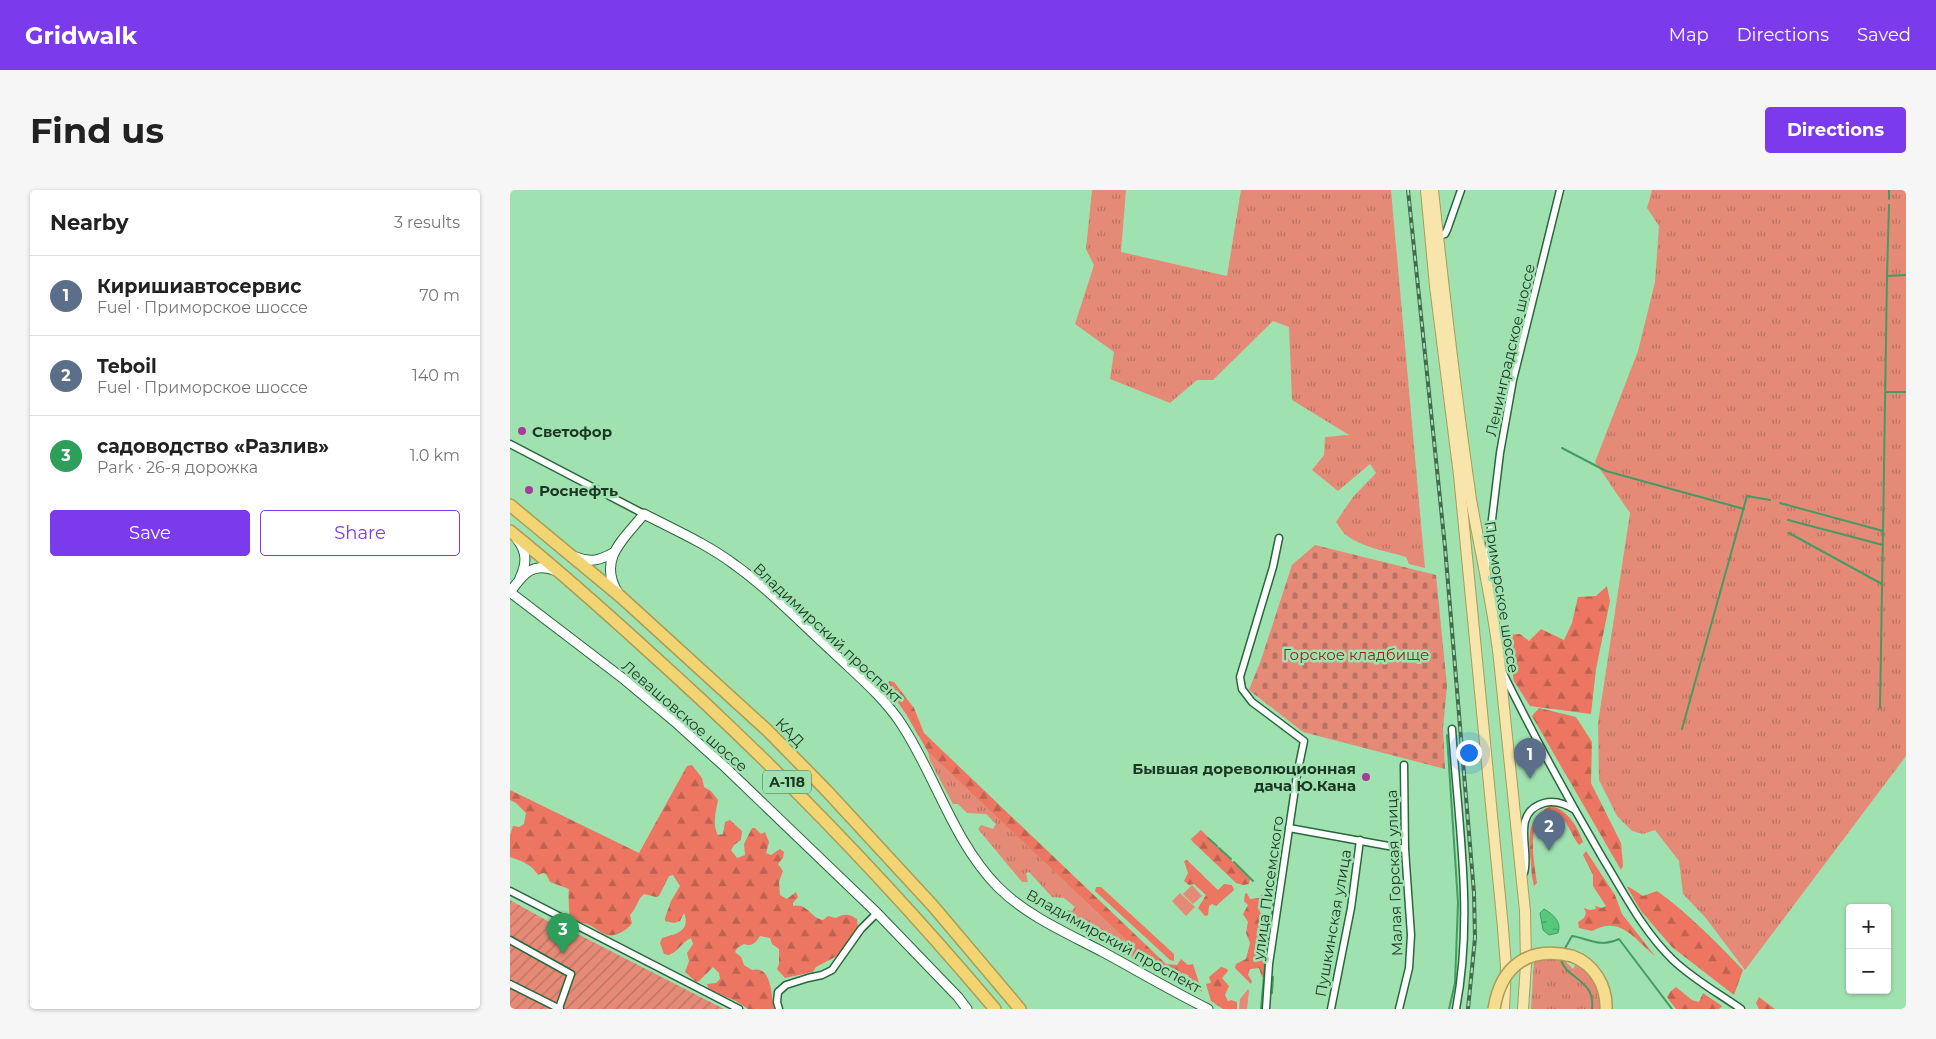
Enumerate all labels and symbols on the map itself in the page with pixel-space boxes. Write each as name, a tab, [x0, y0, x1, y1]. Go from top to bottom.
street label: Ленинградское шоссе	[1481, 262, 1539, 438]
place label: Светофор	[532, 422, 612, 441]
marker: Светофор	[516, 425, 528, 437]
place label: Роснефть	[539, 481, 618, 500]
marker: Роснефть	[523, 484, 535, 496]
street label: Приморское шоссе	[1481, 520, 1523, 674]
street label: Владимирский проспект	[749, 559, 907, 708]
park label: Горское кладбище	[1283, 645, 1429, 664]
street label: Левашовское шоссе	[618, 656, 752, 776]
street label: КАД	[772, 714, 808, 750]
pin: 1	[1514, 738, 1546, 779]
your location	[1456, 740, 1482, 766]
place label: Бывшая дореволюционная дача Ю.Кана	[1132, 759, 1356, 795]
road number: А-118	[763, 770, 811, 794]
marker: Бывшая дореволюционная дача Ю.Кана	[1360, 771, 1372, 783]
street label: Малая Горская улица	[1382, 789, 1406, 957]
pin: 2	[1533, 810, 1565, 851]
street label: улица Писемского	[1248, 815, 1288, 962]
street label: Пушкинская улица	[1311, 848, 1355, 998]
street label: Владимирский проспект	[1023, 885, 1206, 998]
pin: 3	[547, 913, 579, 954]

